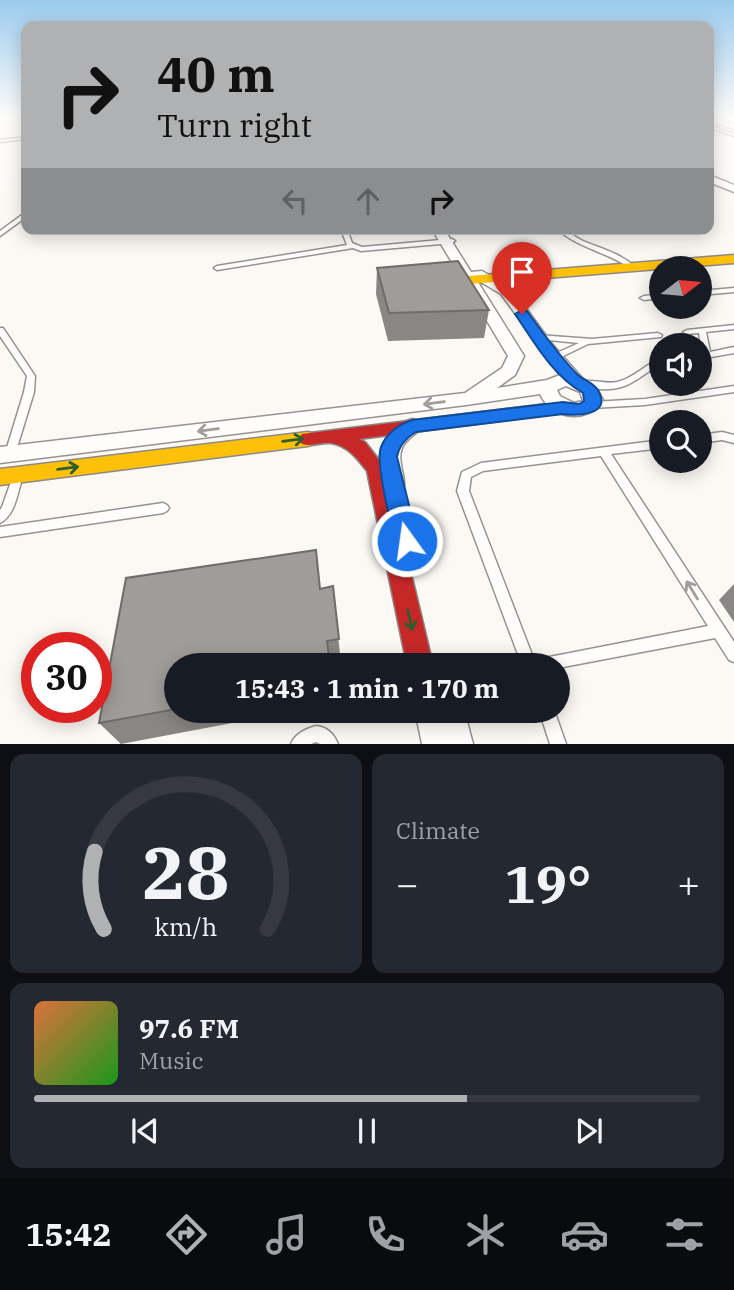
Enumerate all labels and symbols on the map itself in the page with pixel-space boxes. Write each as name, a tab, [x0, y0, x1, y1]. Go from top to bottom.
pin	[492, 242, 552, 314]
north arrow	[649, 256, 712, 318]
one-way arrow	[423, 397, 446, 410]
one-way arrow	[197, 424, 220, 437]
one-way arrow	[282, 434, 304, 447]
one-way arrow	[56, 462, 79, 475]
position arrow	[370, 504, 444, 578]
one-way arrow	[685, 580, 699, 600]
one-way arrow	[404, 608, 417, 631]
speed limit sign: 30	[21, 632, 112, 723]

